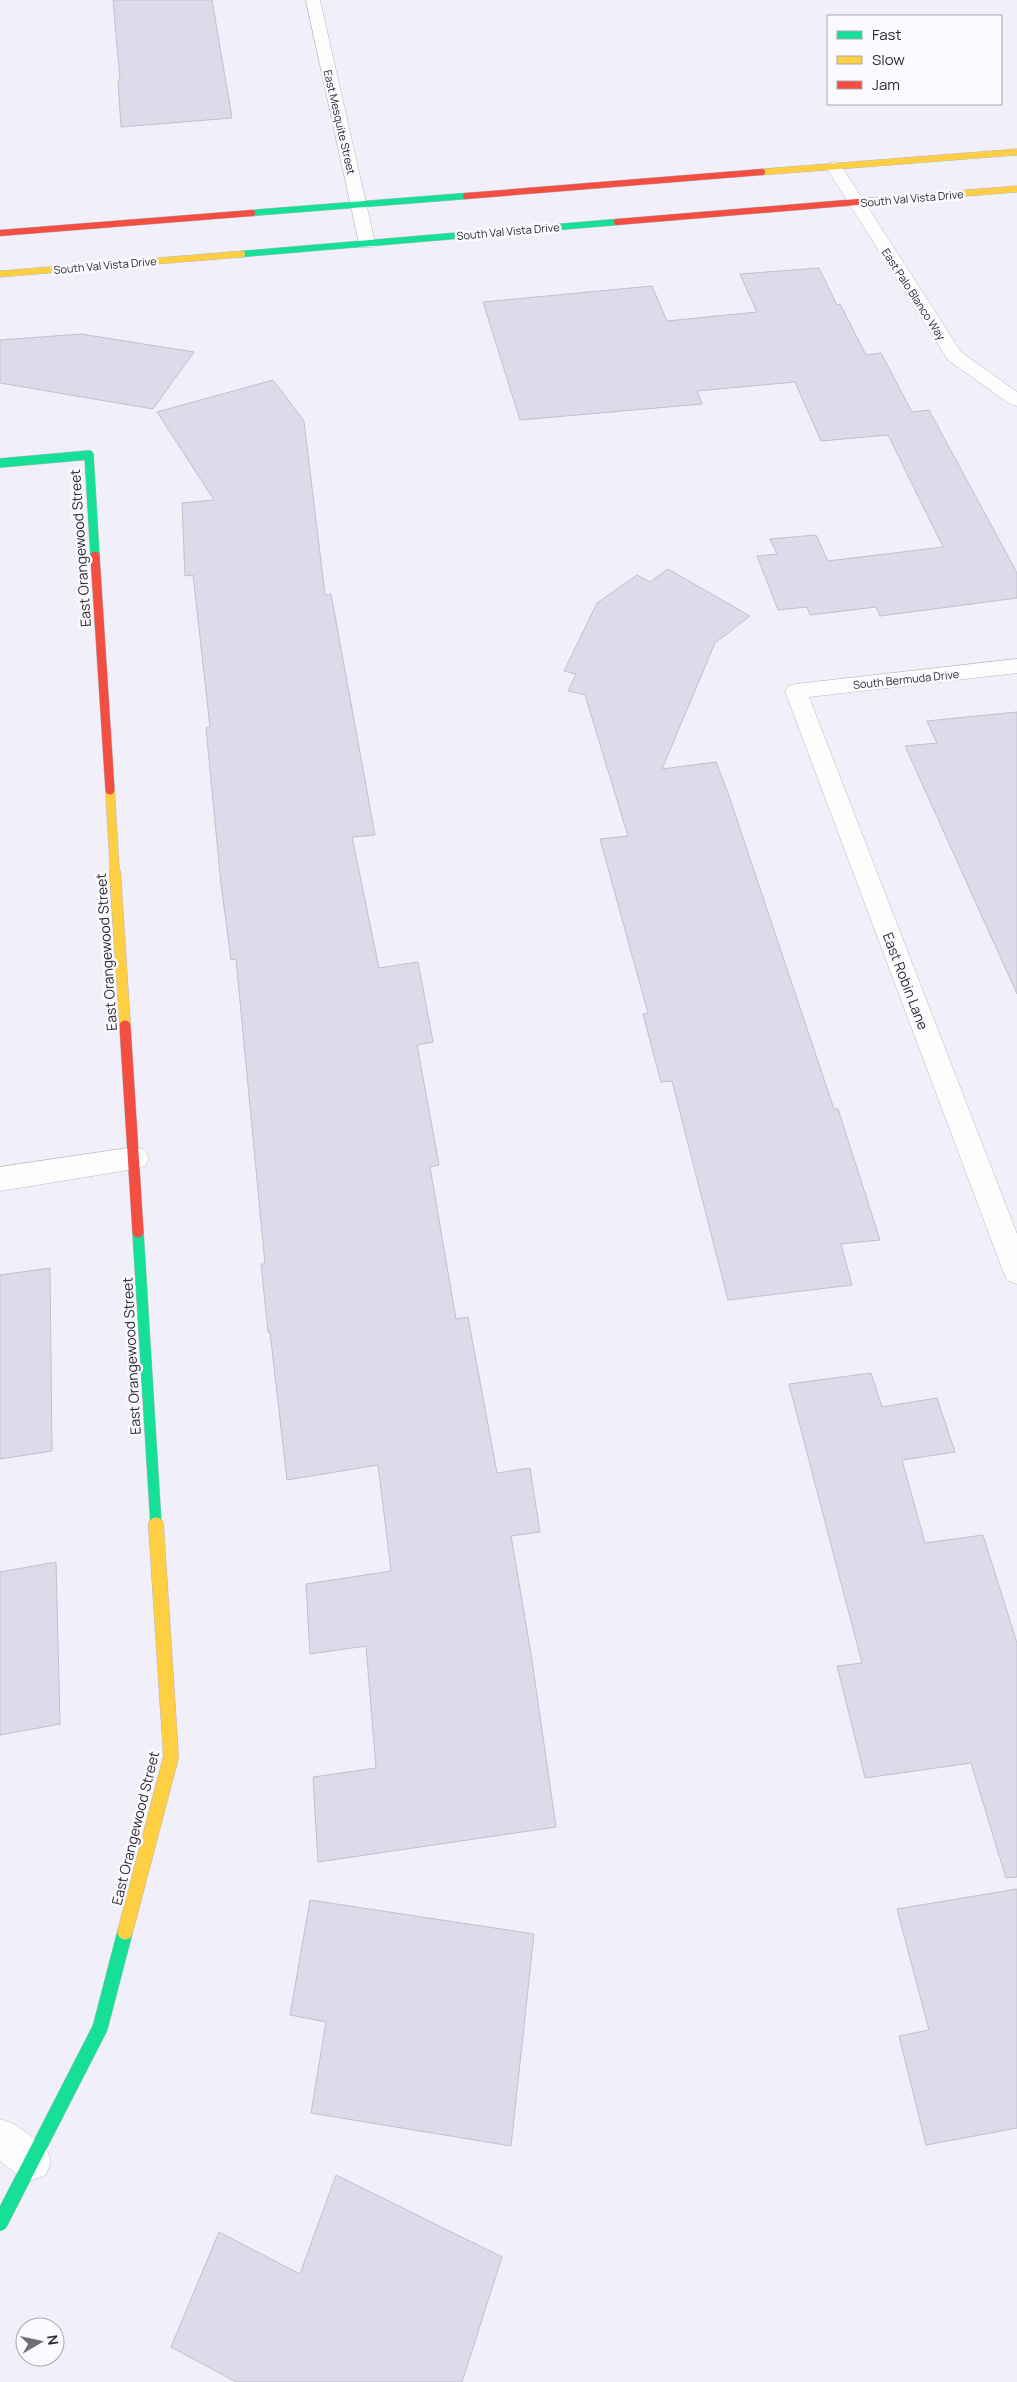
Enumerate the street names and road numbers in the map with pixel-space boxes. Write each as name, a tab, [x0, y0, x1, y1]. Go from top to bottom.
street label: East Mesquite Street	[321, 68, 359, 176]
street label: South Val Vista Drive	[860, 186, 965, 210]
street label: South Val Vista Drive	[456, 219, 561, 243]
street label: East Palo Blanco Way	[879, 245, 949, 343]
street label: South Val Vista Drive	[53, 253, 158, 277]
street label: East Orangewood Street	[65, 468, 95, 627]
street label: South Bermuda Drive	[852, 666, 960, 692]
street label: East Orangewood Street	[91, 872, 121, 1031]
street label: East Robin Lane	[879, 930, 933, 1032]
street label: East Orangewood Street	[117, 1276, 145, 1435]
street label: East Orangewood Street	[107, 1749, 163, 1907]

